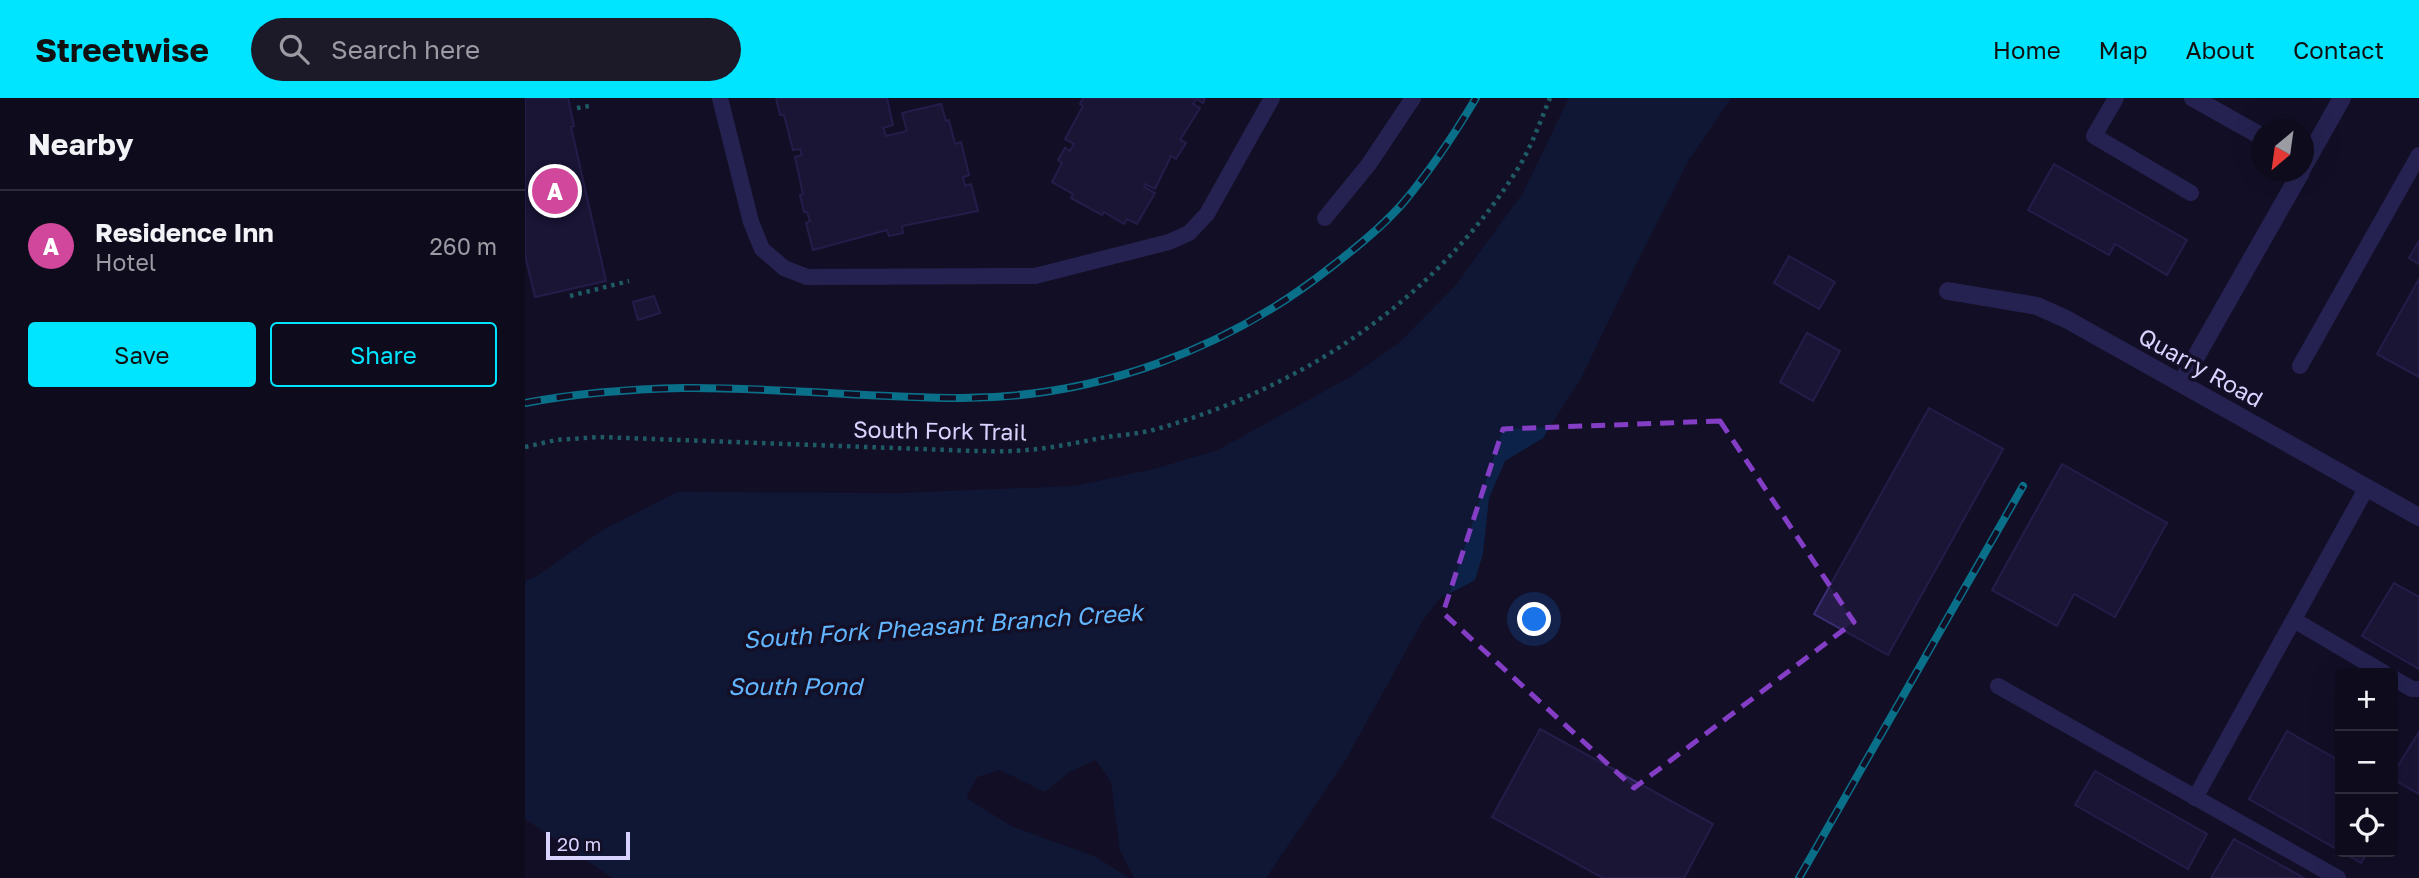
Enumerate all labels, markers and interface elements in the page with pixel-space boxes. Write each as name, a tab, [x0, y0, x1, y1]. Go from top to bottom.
search box	[251, 18, 741, 81]
text: Streetwise	[35, 30, 209, 69]
icon: search	[275, 30, 313, 68]
text: Search here	[331, 34, 480, 65]
text: Home	[1993, 35, 2061, 64]
text: Map	[2099, 35, 2148, 64]
text: About	[2186, 35, 2255, 64]
text: Contact	[2293, 35, 2384, 64]
north arrow	[2251, 119, 2314, 182]
text: Nearby	[28, 126, 133, 162]
pin: A	[532, 165, 578, 217]
text: Residence Inn	[95, 217, 274, 248]
text: A	[43, 232, 59, 260]
text: 260 m	[429, 232, 497, 260]
text: Hotel	[95, 248, 156, 276]
street label: Quarry Road	[2134, 321, 2268, 413]
button: Save	[28, 322, 256, 387]
button: Share	[270, 322, 497, 387]
street label: South Fork Trail	[853, 414, 1027, 446]
water label: South Fork Pheasant Branch Creek	[742, 596, 1146, 653]
your location	[1517, 602, 1551, 636]
map controls	[2335, 668, 2398, 857]
button: +	[2335, 668, 2398, 731]
water label: South Pond	[728, 671, 865, 700]
button: −	[2335, 731, 2398, 794]
button: locate	[2335, 794, 2398, 857]
scale bar	[546, 829, 630, 861]
text: 20 m	[557, 832, 601, 855]

